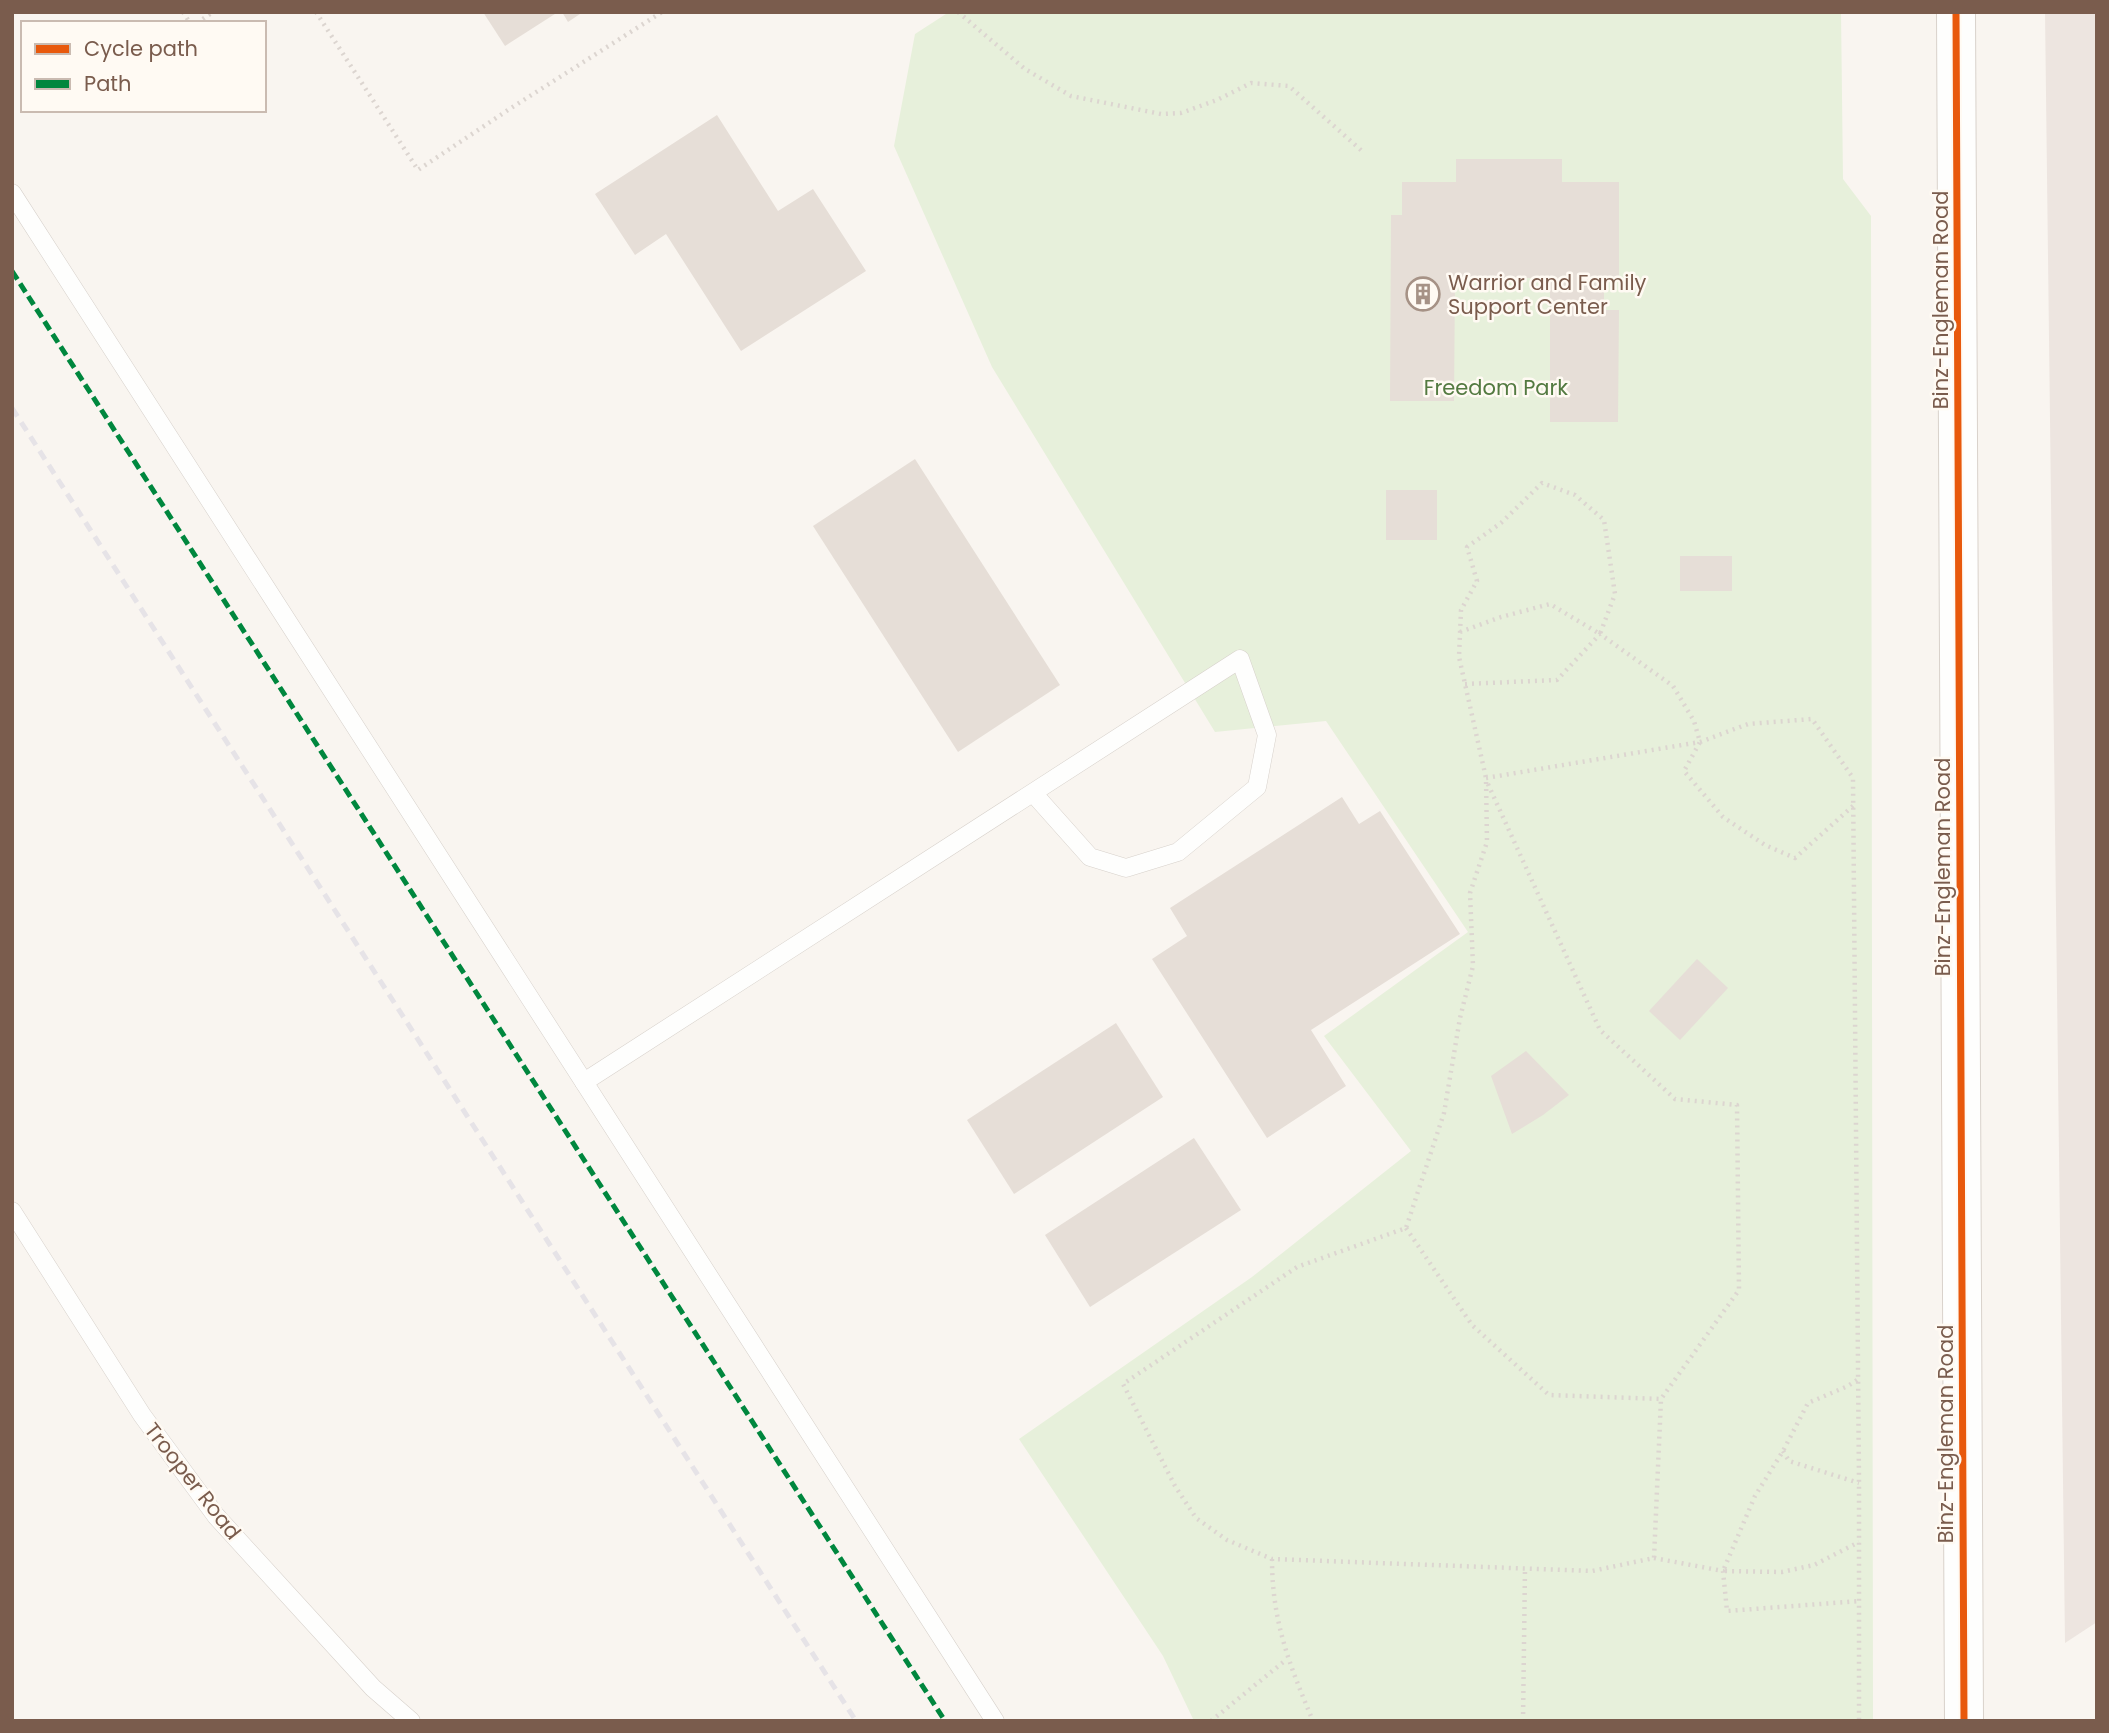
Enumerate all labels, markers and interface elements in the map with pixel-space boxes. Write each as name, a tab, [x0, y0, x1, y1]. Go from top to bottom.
legend	[21, 21, 266, 112]
text: Cycle path	[84, 34, 198, 63]
text: Path	[84, 69, 131, 98]
street label: Binz-Engleman Road	[1926, 191, 1955, 409]
place label: Warrior and Family Support Center	[1448, 268, 1647, 321]
building icon: Warrior and Family Support Center	[1404, 275, 1442, 313]
park label: Freedom Park	[1424, 373, 1568, 402]
street label: Binz-Engleman Road	[1928, 758, 1957, 976]
street label: Binz-Engleman Road	[1931, 1325, 1960, 1543]
street label: Trooper Road	[138, 1416, 248, 1546]

